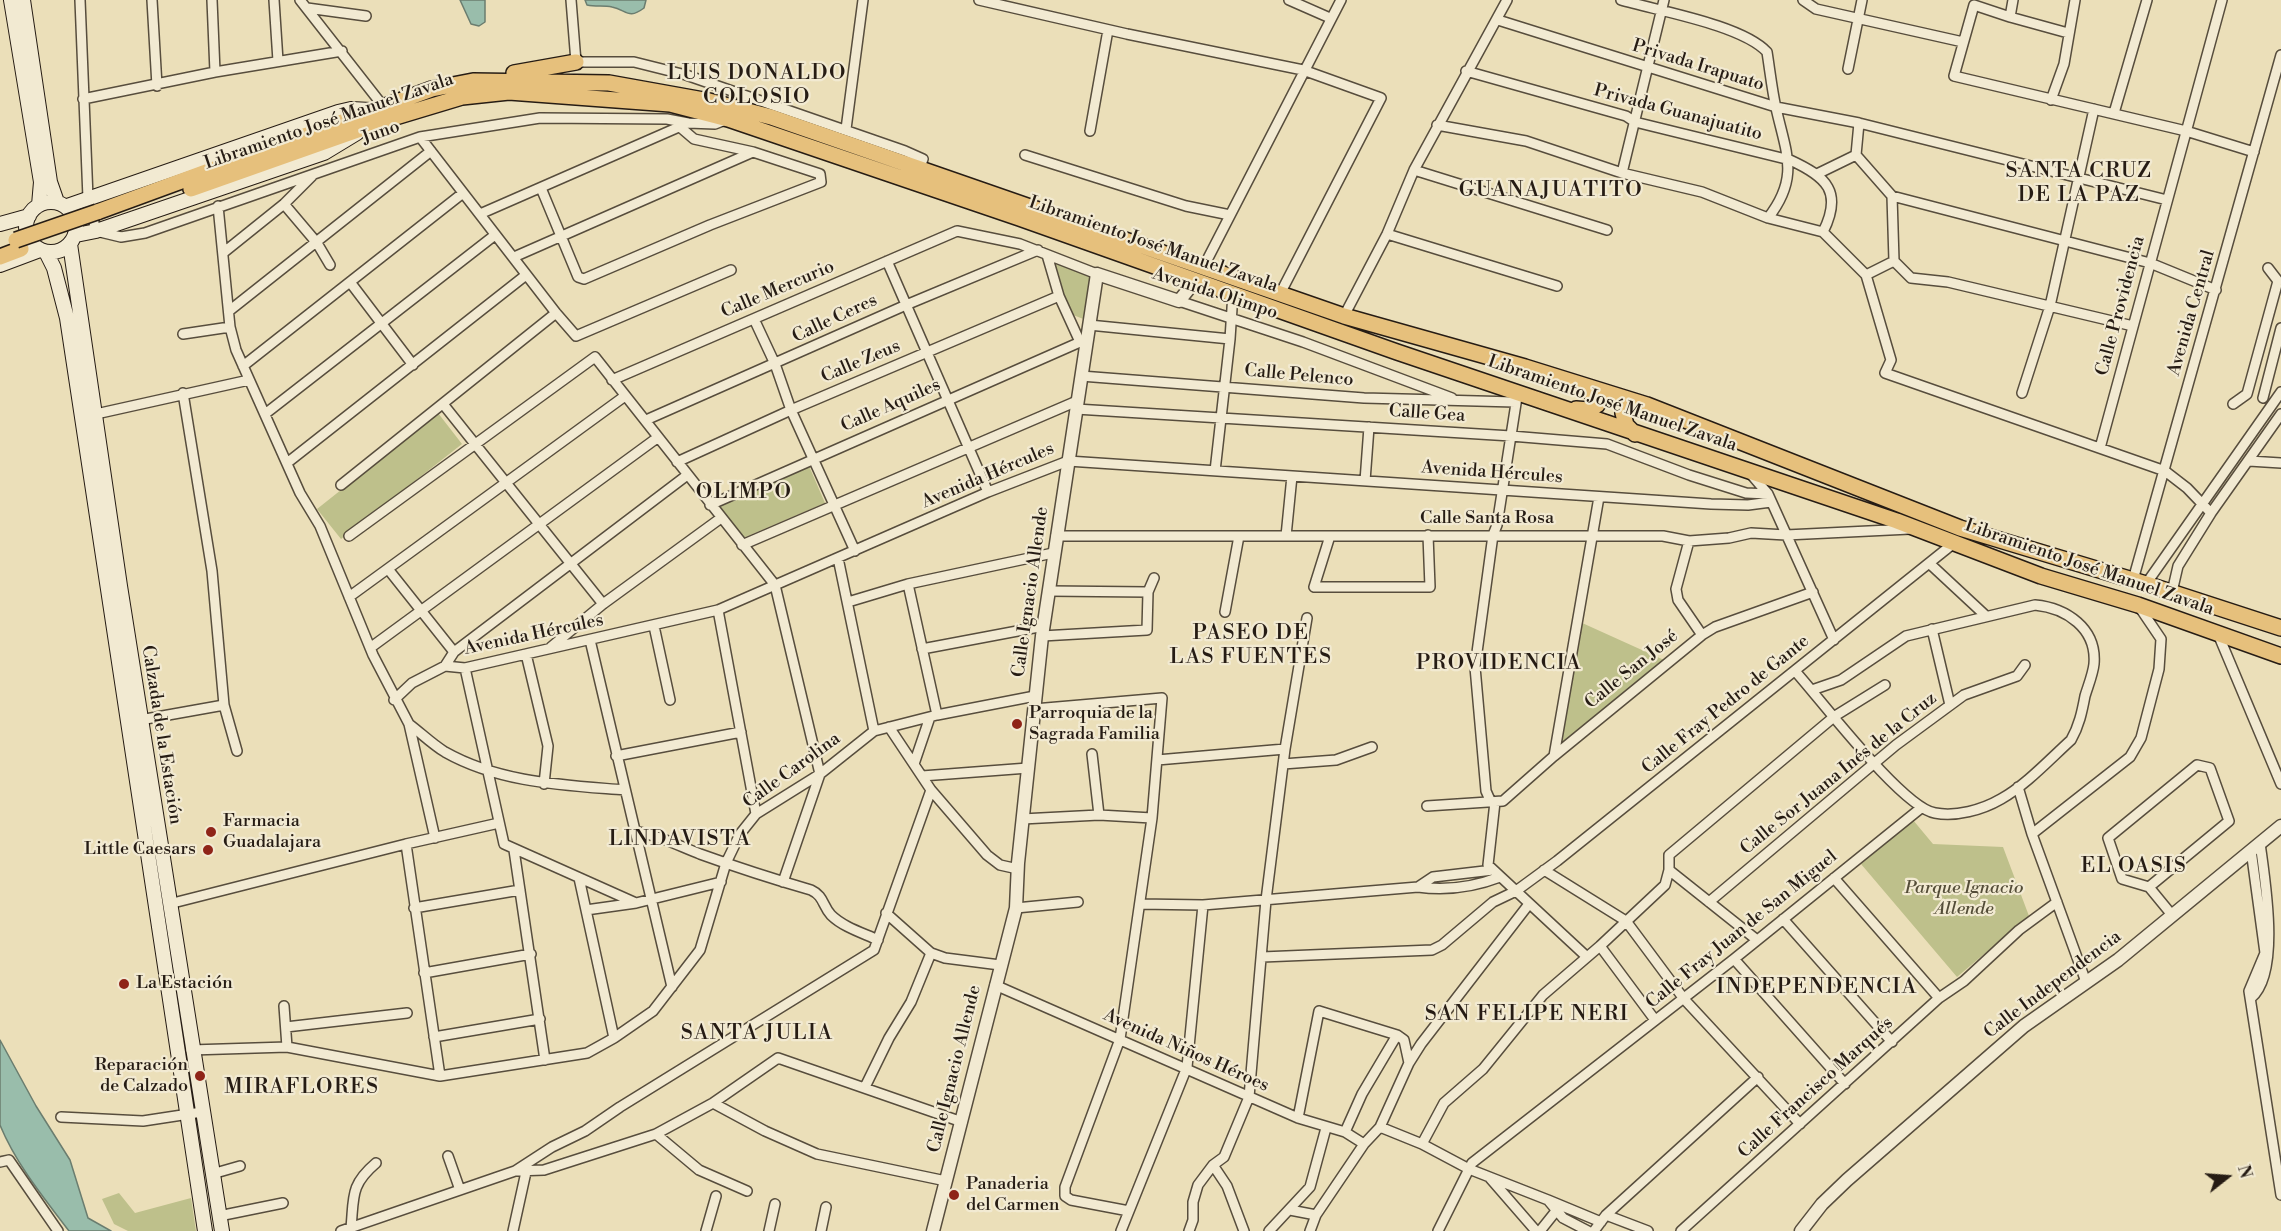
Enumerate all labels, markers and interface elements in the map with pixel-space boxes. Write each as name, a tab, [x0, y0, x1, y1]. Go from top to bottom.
street label: Privada Irapuato	[1629, 36, 1767, 96]
district label: LUIS DONALDO COLOSIO	[667, 61, 847, 111]
street label: Libramiento José Manuel Zavala	[202, 69, 456, 175]
street label: Privada Guanajuatito	[1591, 80, 1765, 146]
street label: Juno	[359, 116, 403, 150]
district label: SANTA CRUZ DE LA PAZ	[2006, 159, 2152, 209]
district label: GUANAJUATITO	[1459, 178, 1643, 204]
street label: Libramiento José Manuel Zavala	[1026, 192, 1280, 298]
street label: Calle Providencia	[2092, 234, 2150, 378]
street label: Avenida Central	[2164, 248, 2220, 378]
street label: Calle Mercurio	[718, 256, 838, 324]
street label: Avenida Olimpo	[1150, 264, 1280, 324]
street label: Calle Ceres	[789, 290, 881, 348]
street label: Calle Zeus	[818, 336, 904, 388]
street label: Libramiento José Manuel Zavala	[1485, 351, 1739, 457]
street label: Calle Pelenco	[1244, 360, 1354, 392]
street label: Calle Aquiles	[838, 374, 944, 438]
street label: Calle Gea	[1388, 401, 1466, 427]
street label: Avenida Hércules	[919, 438, 1057, 514]
street label: Avenida Hércules	[1421, 457, 1563, 489]
district label: OLIMPO	[696, 480, 792, 506]
street label: Calle Ignacio Allende	[1008, 505, 1054, 679]
street label: Calle Santa Rosa	[1420, 508, 1554, 530]
street label: Libramiento José Manuel Zavala	[1962, 515, 2216, 621]
street label: Avenida Hércules	[462, 610, 606, 660]
district label: PASEO DE LAS FUENTES	[1170, 621, 1332, 671]
street label: Calle San José	[1581, 626, 1683, 714]
street label: Calle Fray Pedro de Gante	[1638, 631, 1814, 779]
street label: Calzada de la Estación	[136, 644, 186, 826]
district label: PROVIDENCIA	[1416, 651, 1582, 677]
street label: Calle Sor Juana Inés de la Cruz	[1736, 688, 1942, 860]
place label: Parroquia de la Sagrada Familia	[1029, 703, 1160, 746]
marker: Parroquia de la Sagrada Familia	[1010, 717, 1024, 731]
street label: Calle Carolina	[739, 728, 845, 814]
place label: Farmacia Guadalajara	[223, 811, 321, 854]
marker: Farmacia Guadalajara	[204, 825, 218, 839]
district label: LINDAVISTA	[608, 827, 752, 853]
place label: Little Caesars	[84, 839, 196, 861]
marker: Little Caesars	[201, 843, 215, 857]
street label: Calle Fray Juan de San Miguel	[1642, 846, 1842, 1014]
district label: EL OASIS	[2081, 854, 2187, 880]
park label: Parque Ignacio Allende	[1905, 878, 2023, 920]
street label: Calle Independencia	[1980, 926, 2126, 1044]
place label: La Estación	[136, 973, 233, 995]
district label: INDEPENDENCIA	[1716, 975, 1918, 1001]
marker: La Estación	[117, 977, 131, 991]
street label: Calle Ignacio Allende	[924, 983, 986, 1155]
district label: SAN FELIPE NERI	[1425, 1002, 1629, 1028]
street label: Avenida Niños Héroes	[1100, 1005, 1272, 1097]
street label: Calle Francisco Marqués	[1734, 1013, 1898, 1163]
district label: SANTA JULIA	[681, 1021, 833, 1047]
place label: Reparación de Calzado	[94, 1055, 188, 1098]
marker: Reparación de Calzado	[193, 1069, 207, 1083]
district label: MIRAFLORES	[224, 1075, 380, 1101]
north arrow	[2197, 1147, 2257, 1207]
text: N	[2233, 1163, 2256, 1181]
place label: Panaderia del Carmen	[966, 1174, 1060, 1216]
marker: Panaderia del Carmen	[947, 1188, 961, 1202]

